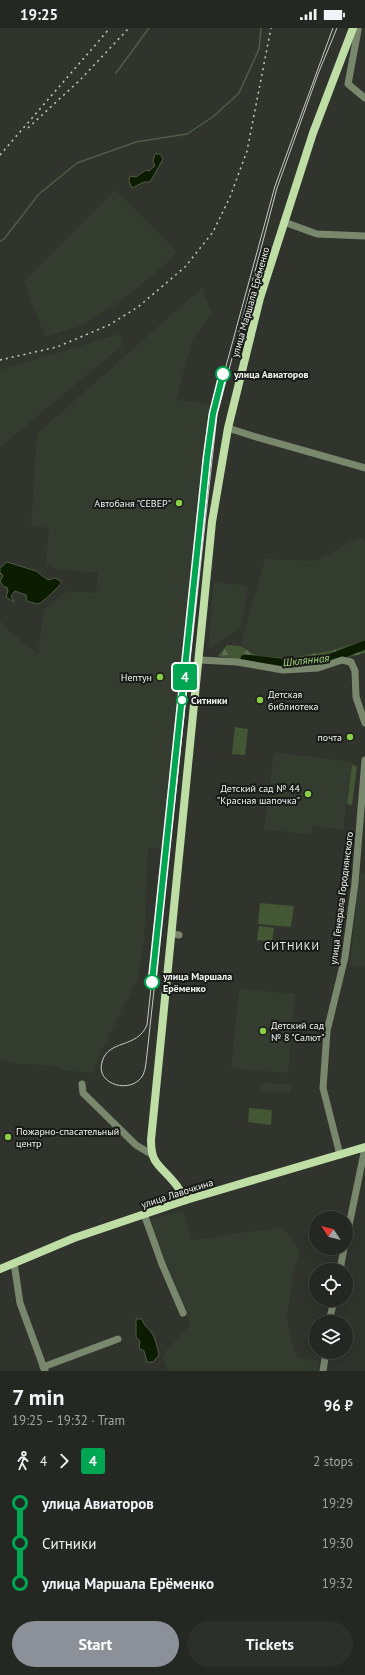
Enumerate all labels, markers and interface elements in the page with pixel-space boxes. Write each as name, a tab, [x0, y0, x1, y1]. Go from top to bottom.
text: 19:25	[20, 5, 58, 24]
street label: улица Маршала Ерёменко	[228, 245, 272, 359]
marker: улица Авиаторов	[215, 366, 231, 382]
place label: улица Авиаторов	[233, 368, 309, 381]
place label: Автобаня "СЕВЕР"	[94, 497, 171, 510]
marker: Автобаня "СЕВЕР"	[174, 498, 184, 508]
water label: Шклянная	[282, 651, 330, 669]
line badge: 4	[172, 664, 198, 690]
text: 4	[181, 668, 189, 686]
place label: Нептун	[121, 671, 152, 684]
marker: Нептун	[155, 672, 165, 682]
place label: Детская библиотека	[268, 688, 318, 713]
marker: Ситники	[176, 694, 188, 706]
place label: Ситники	[191, 694, 227, 707]
marker: Детская библиотека	[255, 695, 265, 705]
place label: почта	[317, 731, 342, 744]
marker: почта	[345, 732, 355, 742]
place label: Детский сад № 44 "Красная шапочка"	[217, 782, 301, 807]
marker: Детский сад № 44 "Красная шапочка"	[303, 789, 313, 799]
street label: улица Генерала Городнянского	[327, 831, 356, 965]
district label: СИТНИКИ	[264, 939, 320, 953]
place label: улица Маршала Ерёменко	[162, 970, 232, 995]
marker: улица Маршала Ерёменко	[144, 974, 160, 990]
place label: Детский сад № 8 "Салют"	[271, 1019, 325, 1044]
marker: Детский сад № 8 "Салют"	[258, 1026, 268, 1036]
place label: Пожарно-спасательный центр	[16, 1125, 119, 1150]
marker: Пожарно-спасательный центр	[3, 1132, 13, 1142]
street label: улица Лавочкина	[139, 1176, 215, 1211]
north arrow	[309, 1211, 353, 1255]
map controls	[309, 1211, 353, 1359]
button: locate	[309, 1263, 353, 1307]
button: layers	[309, 1315, 353, 1359]
text: 7 min	[12, 1383, 64, 1411]
text: 96 ₽	[324, 1396, 353, 1415]
text: 19:25 – 19:32 · Tram	[12, 1412, 125, 1429]
icon: walk	[12, 1450, 34, 1472]
icon: forward	[53, 1450, 75, 1472]
text: 4	[89, 1452, 97, 1470]
text: 4	[40, 1453, 47, 1470]
text: 2 stops	[313, 1453, 353, 1470]
text: улица Авиаторов	[42, 1494, 154, 1513]
text: 19:29	[322, 1495, 353, 1512]
text: Ситники	[42, 1534, 96, 1553]
text: 19:30	[322, 1535, 353, 1552]
text: улица Маршала Ерёменко	[42, 1574, 214, 1593]
text: 19:32	[322, 1575, 353, 1592]
button: Start	[12, 1621, 179, 1667]
button: Tickets	[187, 1621, 353, 1667]

